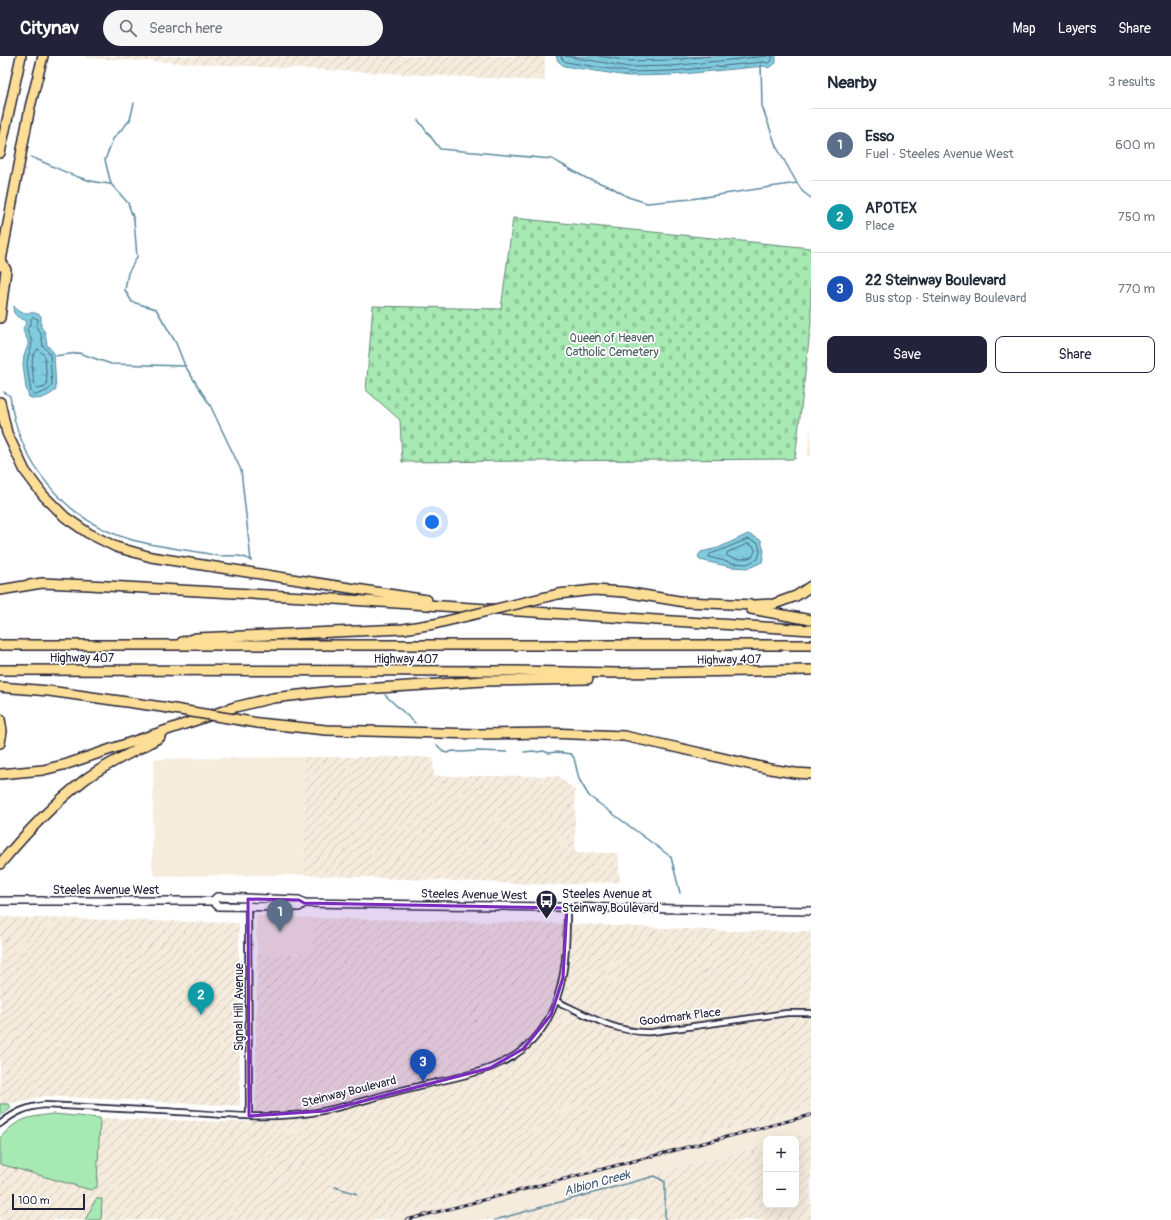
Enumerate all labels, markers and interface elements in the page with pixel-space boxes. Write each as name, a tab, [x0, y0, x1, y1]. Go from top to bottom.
search box	[103, 10, 383, 46]
text: Citynav	[20, 16, 79, 40]
icon: search	[117, 17, 139, 39]
text: Search here	[149, 19, 222, 38]
text: Map	[1013, 20, 1036, 37]
text: Layers	[1058, 20, 1096, 37]
text: Share	[1118, 20, 1151, 37]
text: Nearby	[827, 72, 876, 93]
text: 3 results	[1108, 74, 1155, 90]
text: Esso	[865, 127, 894, 146]
text: 1	[837, 137, 843, 153]
text: 600 m	[1115, 137, 1155, 153]
text: Fuel · Steeles Avenue West	[865, 146, 1014, 162]
text: APOTEX	[865, 199, 917, 218]
text: 2	[836, 209, 844, 225]
text: 750 m	[1118, 209, 1155, 225]
text: Place	[865, 218, 894, 234]
text: 22 Steinway Boulevard	[865, 271, 1006, 290]
text: 3	[836, 281, 844, 297]
text: 770 m	[1118, 281, 1155, 297]
text: Bus stop · Steinway Boulevard	[865, 290, 1027, 306]
park label: Queen of Heaven Catholic Cemetery	[565, 331, 659, 360]
button: Save	[827, 336, 987, 373]
button: Share	[995, 336, 1155, 373]
your location	[422, 512, 442, 532]
street label: Highway 407	[50, 651, 115, 666]
street label: Highway 407	[374, 652, 439, 667]
street label: Highway 407	[697, 652, 762, 668]
street label: Steeles Avenue West	[53, 883, 159, 898]
street label: Steeles Avenue West	[421, 887, 527, 903]
place label: Steeles Avenue at Steinway Boulevard	[562, 887, 659, 916]
bus stop icon: Steeles Avenue at Steinway Boulevard	[534, 888, 560, 921]
pin: 1	[267, 899, 293, 932]
street label: Signal Hill Avenue	[232, 963, 247, 1051]
pin: 2	[188, 982, 214, 1015]
street label: Goodmark Place	[638, 1005, 722, 1029]
pin: 3	[410, 1049, 436, 1082]
street label: Steinway Boulevard	[300, 1073, 398, 1111]
map controls	[763, 1136, 799, 1208]
button: +	[763, 1136, 799, 1172]
water label: Albion Creek	[562, 1166, 633, 1200]
button: −	[763, 1172, 799, 1208]
scale bar	[12, 1192, 85, 1211]
text: 100 m	[18, 1194, 49, 1207]

